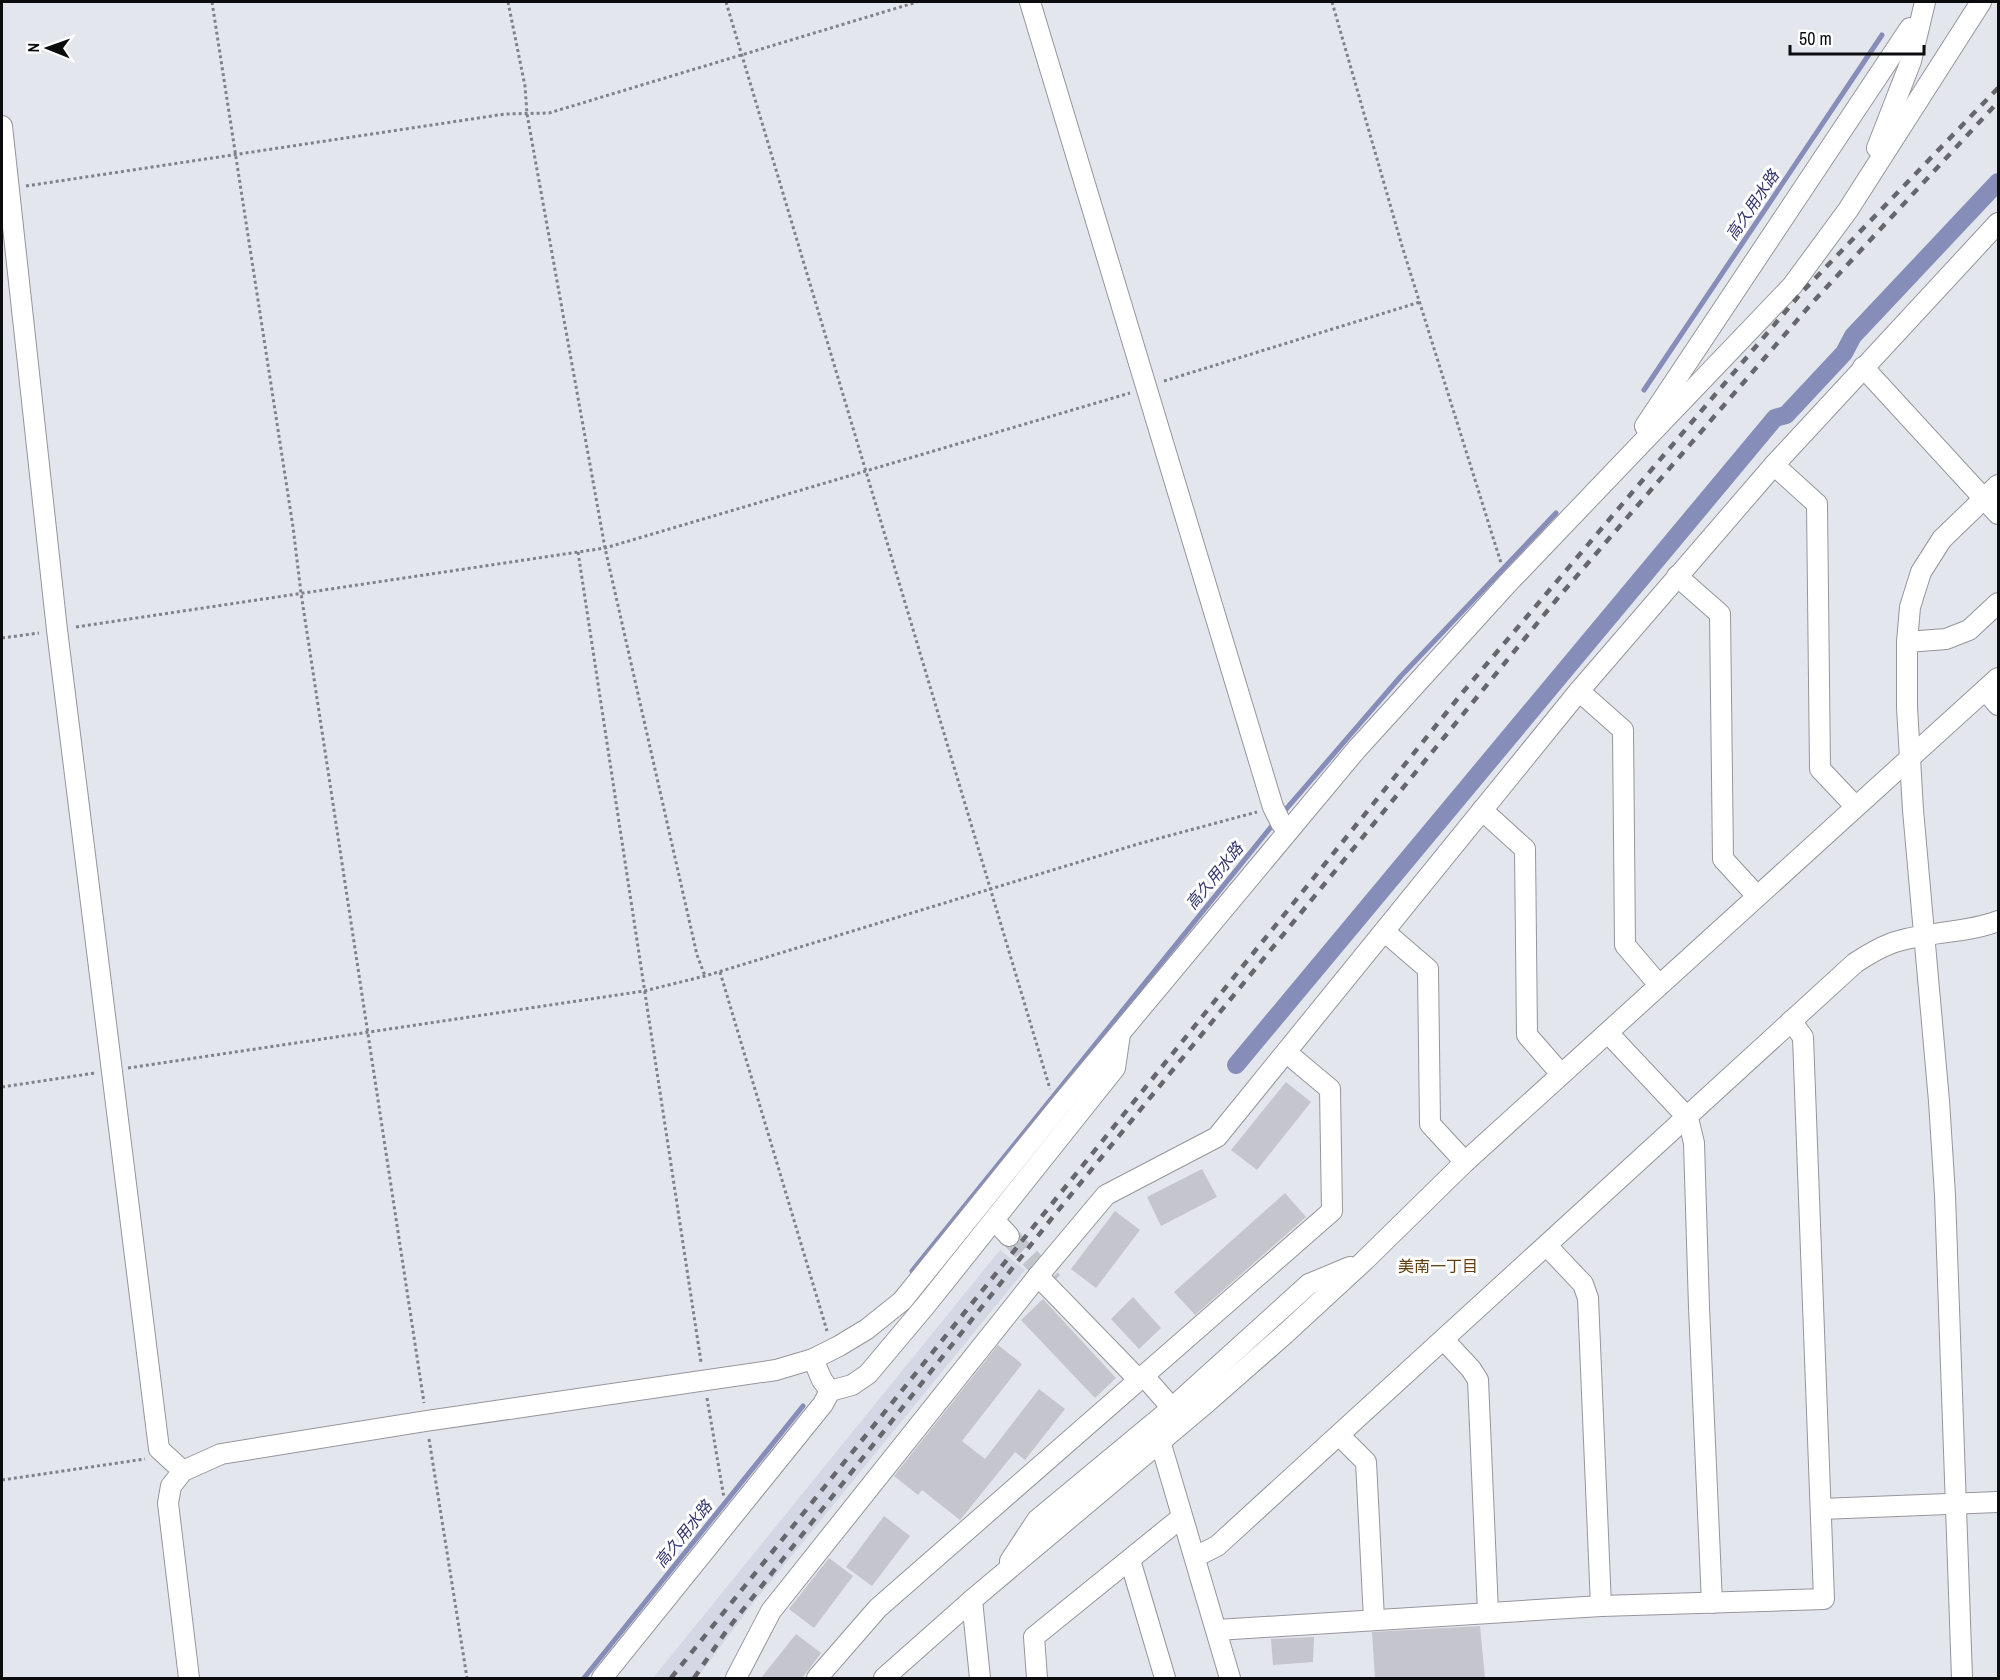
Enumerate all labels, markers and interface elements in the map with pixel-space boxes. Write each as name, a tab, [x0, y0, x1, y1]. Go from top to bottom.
north arrow	[18, 18, 78, 78]
scale bar	[1790, 18, 1924, 56]
text: 50 m	[1799, 26, 1832, 51]
text: N	[22, 43, 44, 53]
water label: 高久用水路	[1721, 164, 1785, 244]
water label: 高久用水路	[1180, 836, 1249, 914]
district label: 美南一丁目	[1398, 1255, 1478, 1277]
water label: 高久用水路	[649, 1494, 718, 1572]

